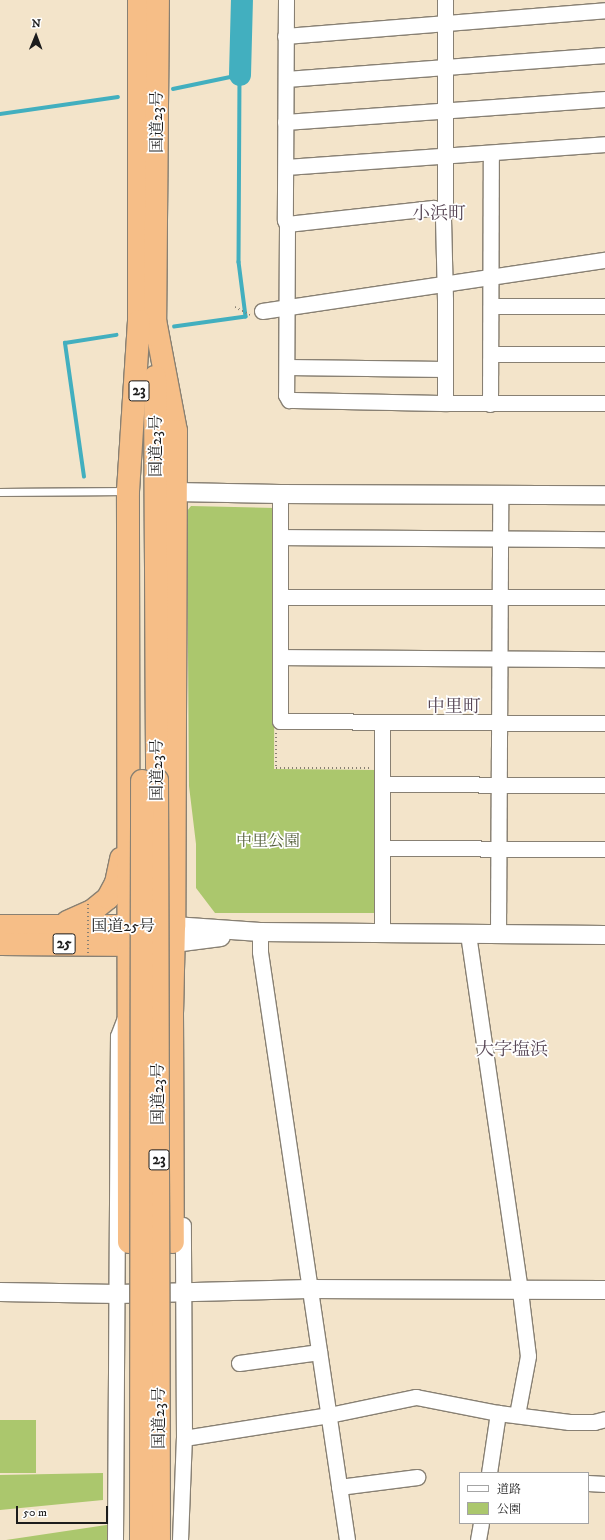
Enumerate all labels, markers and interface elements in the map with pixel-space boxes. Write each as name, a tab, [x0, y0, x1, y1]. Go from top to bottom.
north arrow	[16, 16, 56, 56]
text: N	[32, 17, 41, 31]
street label: 国道23号	[147, 91, 167, 153]
district label: 小浜町	[412, 203, 466, 225]
road number: 23	[128, 378, 150, 404]
street label: 国道23号	[146, 415, 166, 477]
district label: 中里町	[427, 696, 481, 718]
street label: 国道23号	[147, 739, 167, 801]
park label: 中里公園	[236, 831, 300, 851]
street label: 国道25号	[91, 916, 155, 936]
road number: 25	[52, 931, 76, 957]
district label: 大字塩浜	[476, 1039, 548, 1061]
street label: 国道23号	[148, 1063, 168, 1125]
road number: 23	[148, 1147, 170, 1173]
street label: 国道23号	[149, 1387, 169, 1449]
legend	[459, 1472, 589, 1524]
text: 道路	[497, 1482, 521, 1497]
scale bar	[18, 1498, 110, 1524]
text: 公園	[497, 1502, 521, 1517]
text: 50 m	[23, 1505, 47, 1520]

